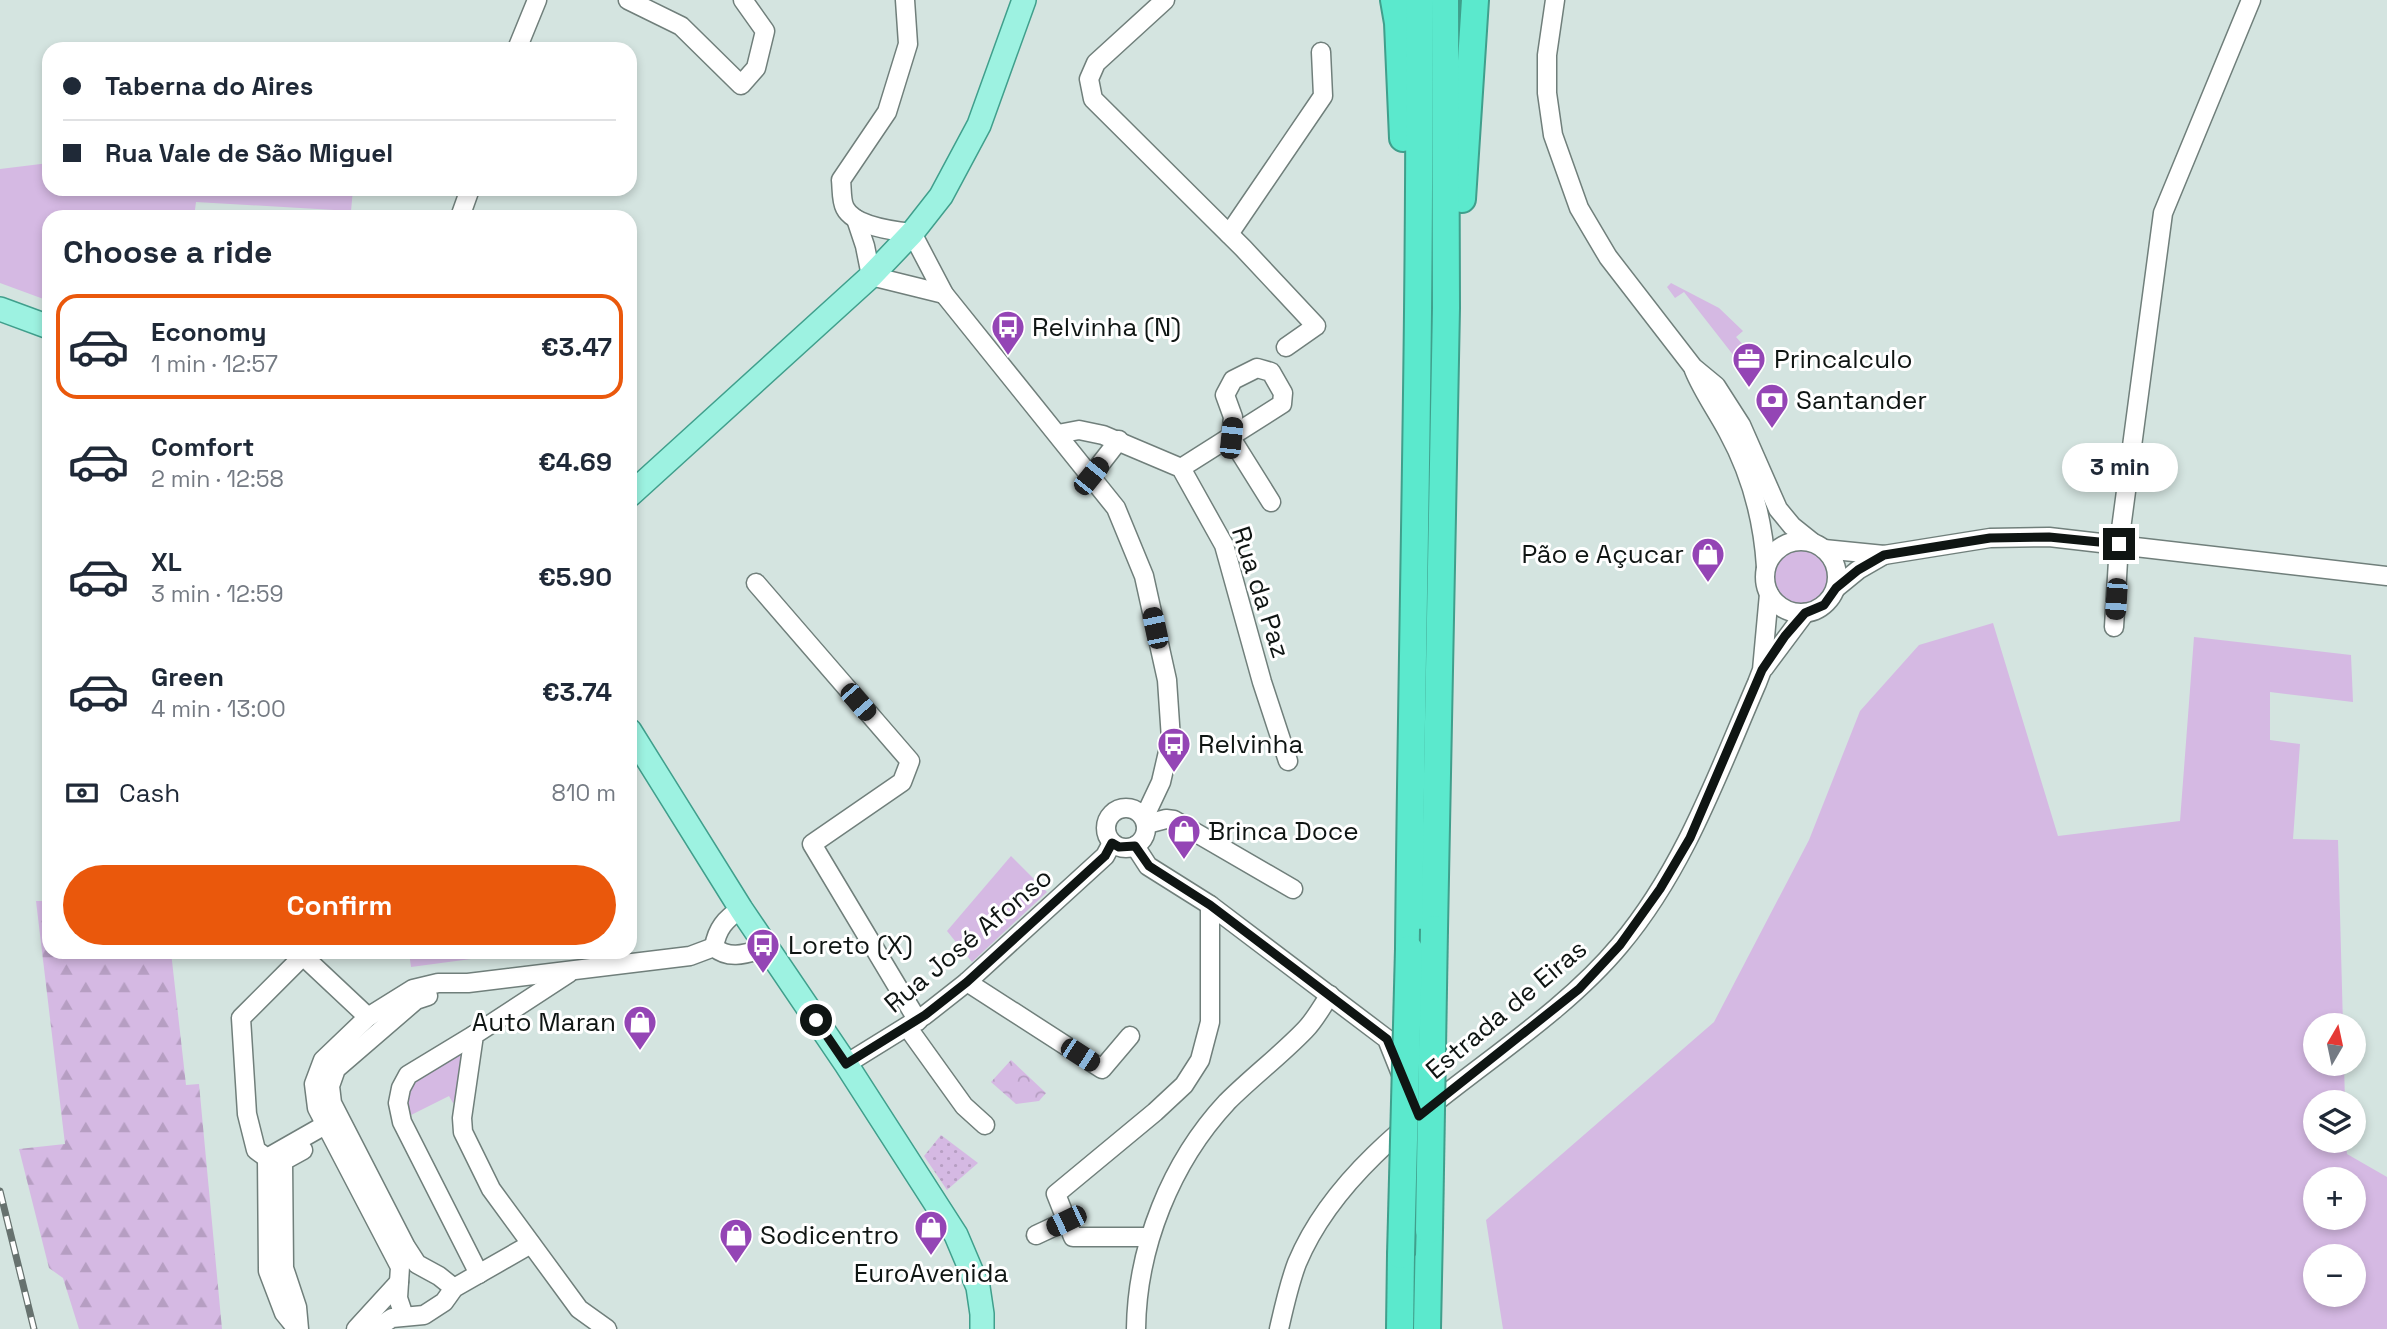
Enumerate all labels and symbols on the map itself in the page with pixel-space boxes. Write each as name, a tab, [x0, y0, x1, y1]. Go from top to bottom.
bus stop icon: Relvinha (N)	[989, 308, 1027, 357]
place label: Relvinha (N)	[1032, 310, 1181, 344]
office icon: Princalculo	[1730, 340, 1768, 389]
place label: Princalculo	[1774, 342, 1913, 376]
bank icon: Santander	[1753, 381, 1791, 430]
place label: Santander	[1796, 383, 1927, 417]
car	[1219, 416, 1244, 460]
callout: 3 min	[2061, 442, 2177, 491]
car	[1070, 453, 1113, 499]
street label: Rua da Paz	[1224, 522, 1298, 662]
route end	[2103, 528, 2135, 560]
shop icon: Pão e Açucar	[1689, 535, 1727, 584]
place label: Pão e Açucar	[1521, 537, 1684, 571]
car	[2105, 577, 2128, 621]
car	[1141, 605, 1170, 651]
car	[837, 679, 880, 725]
bus stop icon: Relvinha	[1155, 725, 1193, 774]
place label: Relvinha	[1198, 727, 1303, 761]
shop icon: Brinca Doce	[1165, 812, 1203, 861]
place label: Brinca Doce	[1208, 814, 1359, 848]
street label: Rua José Afonso	[877, 860, 1059, 1020]
bus stop icon: Loreto (X)	[744, 926, 782, 975]
place label: Loreto (X)	[788, 928, 913, 962]
street label: Estrada de Eiras	[1418, 932, 1594, 1086]
shop icon: Auto Maran	[621, 1003, 659, 1052]
route start	[800, 1004, 832, 1036]
place label: Auto Maran	[472, 1005, 616, 1039]
north arrow	[2303, 1013, 2366, 1076]
car	[1057, 1035, 1104, 1075]
car	[1043, 1202, 1090, 1240]
shop icon: EuroAvenida	[912, 1208, 950, 1257]
shop icon: Sodicentro	[717, 1216, 755, 1265]
place label: Sodicentro	[760, 1218, 899, 1252]
place label: EuroAvenida	[854, 1256, 1008, 1290]

